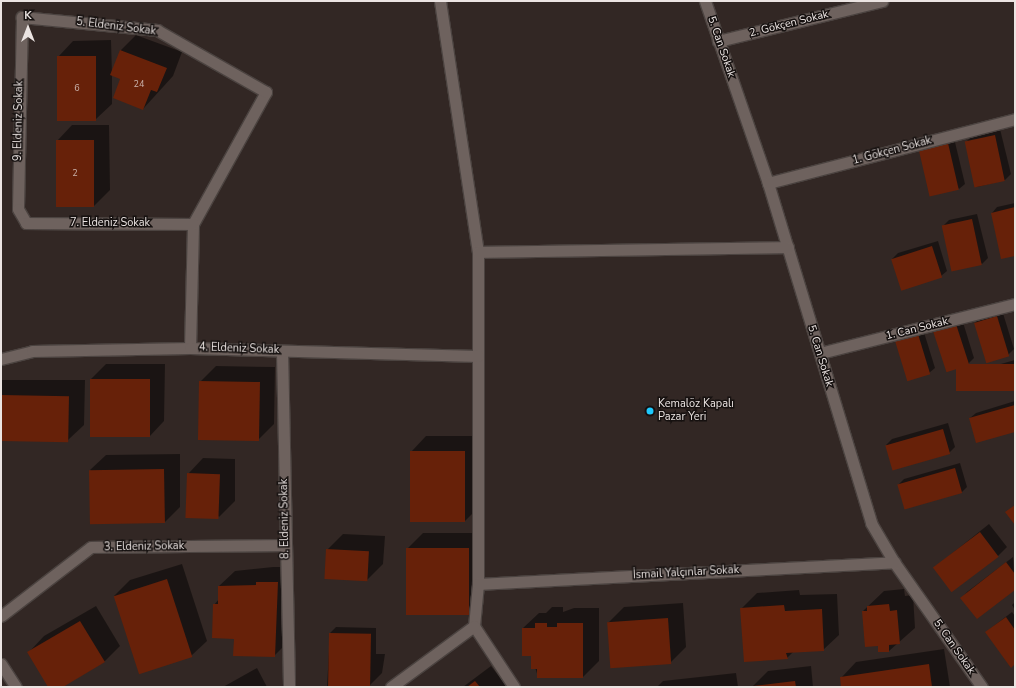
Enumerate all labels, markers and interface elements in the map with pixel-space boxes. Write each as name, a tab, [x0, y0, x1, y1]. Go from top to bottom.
north arrow	[8, 8, 48, 48]
text: K	[24, 8, 32, 23]
street label: 2. Gökçen Sokak	[748, 8, 830, 40]
street label: 5. Can Sokak	[704, 15, 738, 79]
street label: 5. Eldeniz Sokak	[75, 16, 157, 38]
house number: 24	[134, 79, 144, 89]
street label: 9. Eldeniz Sokak	[12, 81, 26, 161]
house number: 6	[74, 83, 80, 93]
street label: 1. Gökçen Sokak	[851, 134, 933, 168]
house number: 2	[72, 168, 78, 178]
street label: 7. Eldeniz Sokak	[70, 216, 150, 230]
street label: 1. Can Sokak	[884, 315, 950, 343]
street label: 5. Can Sokak	[804, 324, 836, 388]
street label: 4. Eldeniz Sokak	[199, 341, 279, 357]
place label: Kemalöz Kapalı Pazar Yeri	[658, 398, 734, 424]
marker: Kemalöz Kapalı Pazar Yeri	[645, 406, 655, 416]
street label: 8. Eldeniz Sokak	[278, 479, 292, 559]
street label: 3. Eldeniz Sokak	[104, 540, 184, 554]
street label: İsmail Yalçınlar Sokak	[633, 564, 739, 582]
street label: 5. Can Sokak	[930, 617, 978, 677]

